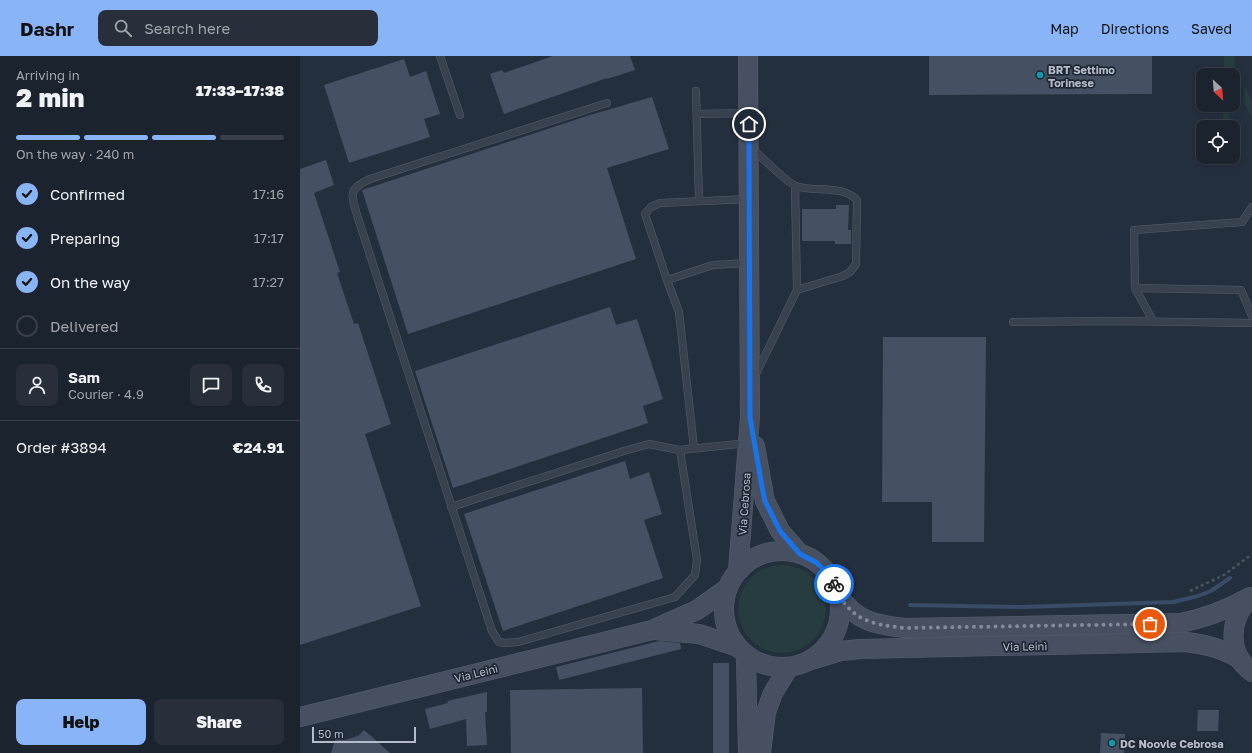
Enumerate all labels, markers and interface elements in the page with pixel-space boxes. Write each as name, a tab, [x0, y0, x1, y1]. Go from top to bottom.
search box	[98, 10, 378, 46]
text: Dashr	[20, 17, 74, 40]
icon: search	[112, 17, 134, 39]
text: Search here	[144, 19, 230, 37]
text: Map	[1050, 20, 1079, 37]
text: Directions	[1101, 20, 1169, 37]
text: Saved	[1191, 20, 1232, 37]
place label: BRT Settimo Torinese	[1048, 63, 1115, 89]
text: Arriving in	[16, 67, 80, 83]
north arrow	[1196, 68, 1240, 112]
map controls	[1196, 68, 1240, 164]
marker: BRT Settimo Torinese	[1035, 70, 1045, 80]
text: 17:33–17:38	[196, 81, 284, 99]
text: 2 min	[16, 82, 84, 113]
pin	[732, 107, 766, 141]
icon: home	[738, 113, 760, 135]
button: locate	[1196, 120, 1240, 164]
text: On the way · 240 m	[16, 146, 134, 162]
icon: check	[16, 183, 38, 205]
text: Confirmed	[50, 185, 125, 203]
text: 17:16	[253, 186, 284, 202]
icon: check	[16, 227, 38, 249]
text: Preparing	[50, 229, 120, 247]
text: 17:17	[254, 230, 284, 246]
icon: check	[16, 271, 38, 293]
text: On the way	[50, 273, 130, 291]
text: 17:27	[252, 274, 284, 290]
text: Delivered	[50, 317, 118, 335]
button: person	[16, 364, 58, 406]
button: chat	[190, 364, 232, 406]
button: phone	[242, 364, 284, 406]
text: Sam	[68, 368, 100, 386]
text: Courier · 4.9	[68, 386, 144, 402]
text: Order #3894	[16, 438, 107, 456]
text: €24.91	[233, 438, 284, 456]
street label: Via Cebrosa	[735, 472, 753, 536]
courier	[814, 564, 854, 604]
icon: bike	[823, 573, 845, 595]
pin	[1133, 607, 1167, 641]
icon: bag	[1139, 613, 1161, 635]
street label: Via Leinì	[1003, 639, 1047, 653]
street label: Via Leinì	[453, 661, 499, 685]
button: Help	[16, 699, 146, 745]
button: Share	[154, 699, 284, 745]
scale bar	[312, 725, 416, 744]
text: 50 m	[318, 727, 344, 740]
place label: DC Noovle Cebrosa	[1120, 737, 1224, 750]
marker: DC Noovle Cebrosa	[1107, 738, 1117, 748]

